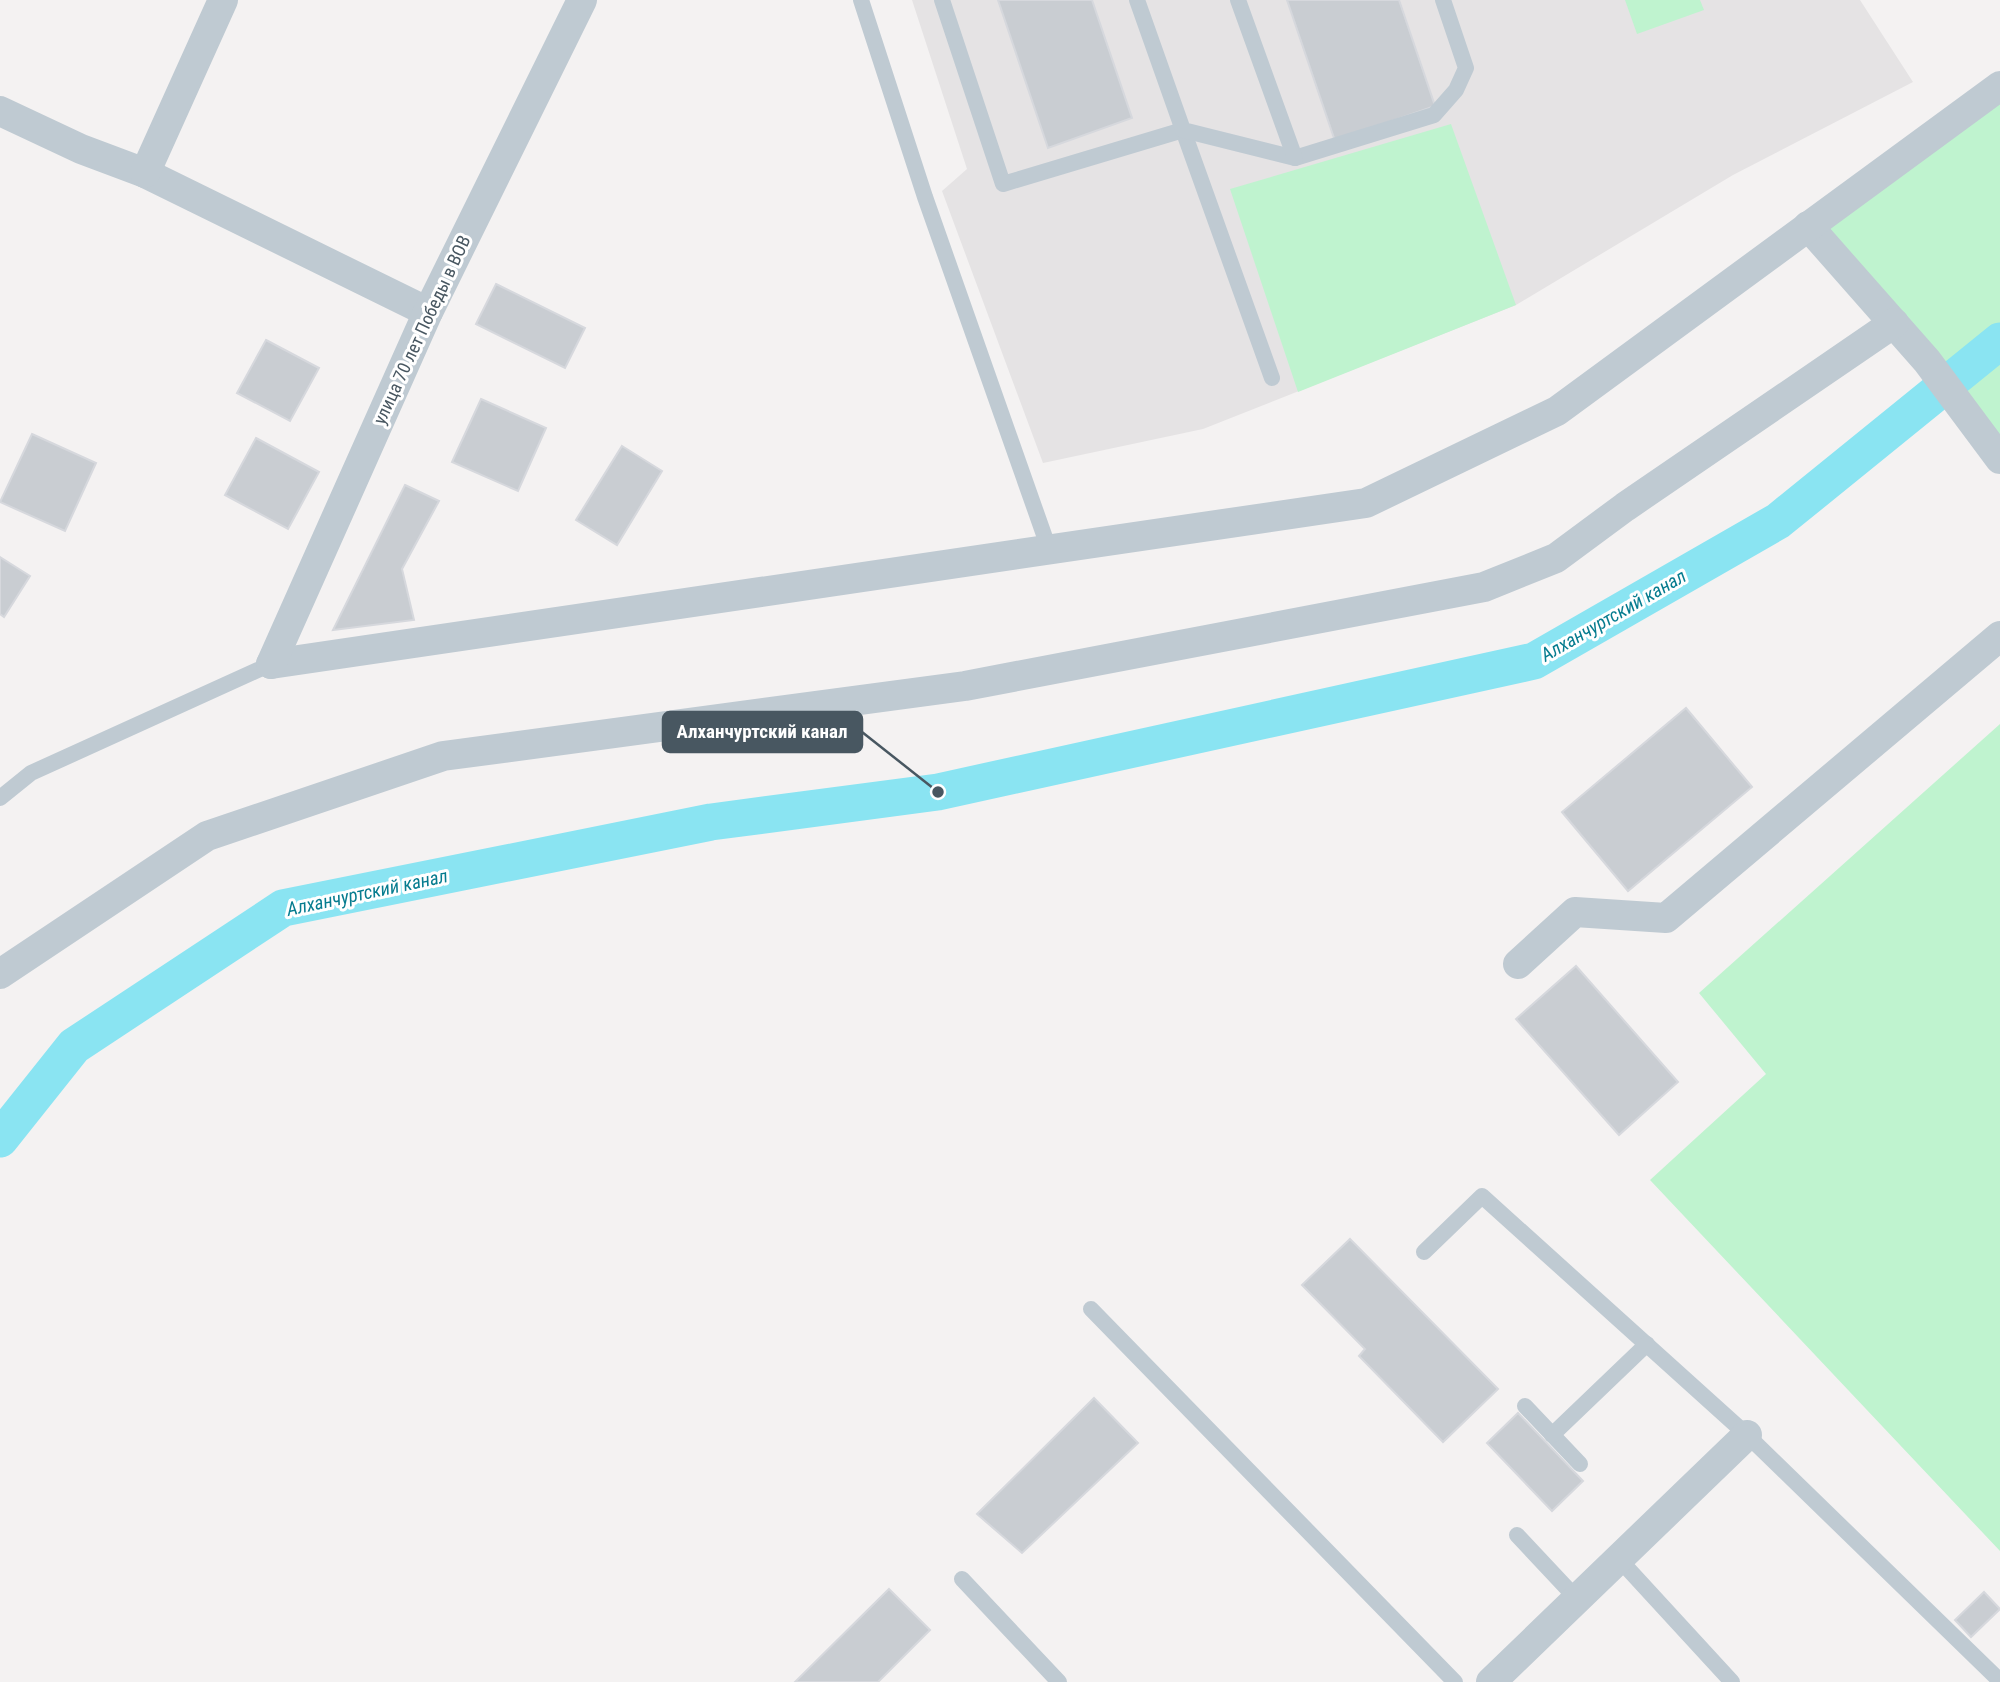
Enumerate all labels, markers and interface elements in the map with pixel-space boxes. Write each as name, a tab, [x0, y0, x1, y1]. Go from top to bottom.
street label: улица 70 лет Победы в ВОВ	[369, 232, 475, 428]
water label: Алханчуртский канал	[1536, 564, 1690, 667]
callout: Алханчуртский канал	[663, 712, 862, 752]
text: Алханчуртский канал	[676, 720, 848, 743]
water label: Алханчуртский канал	[283, 864, 450, 921]

